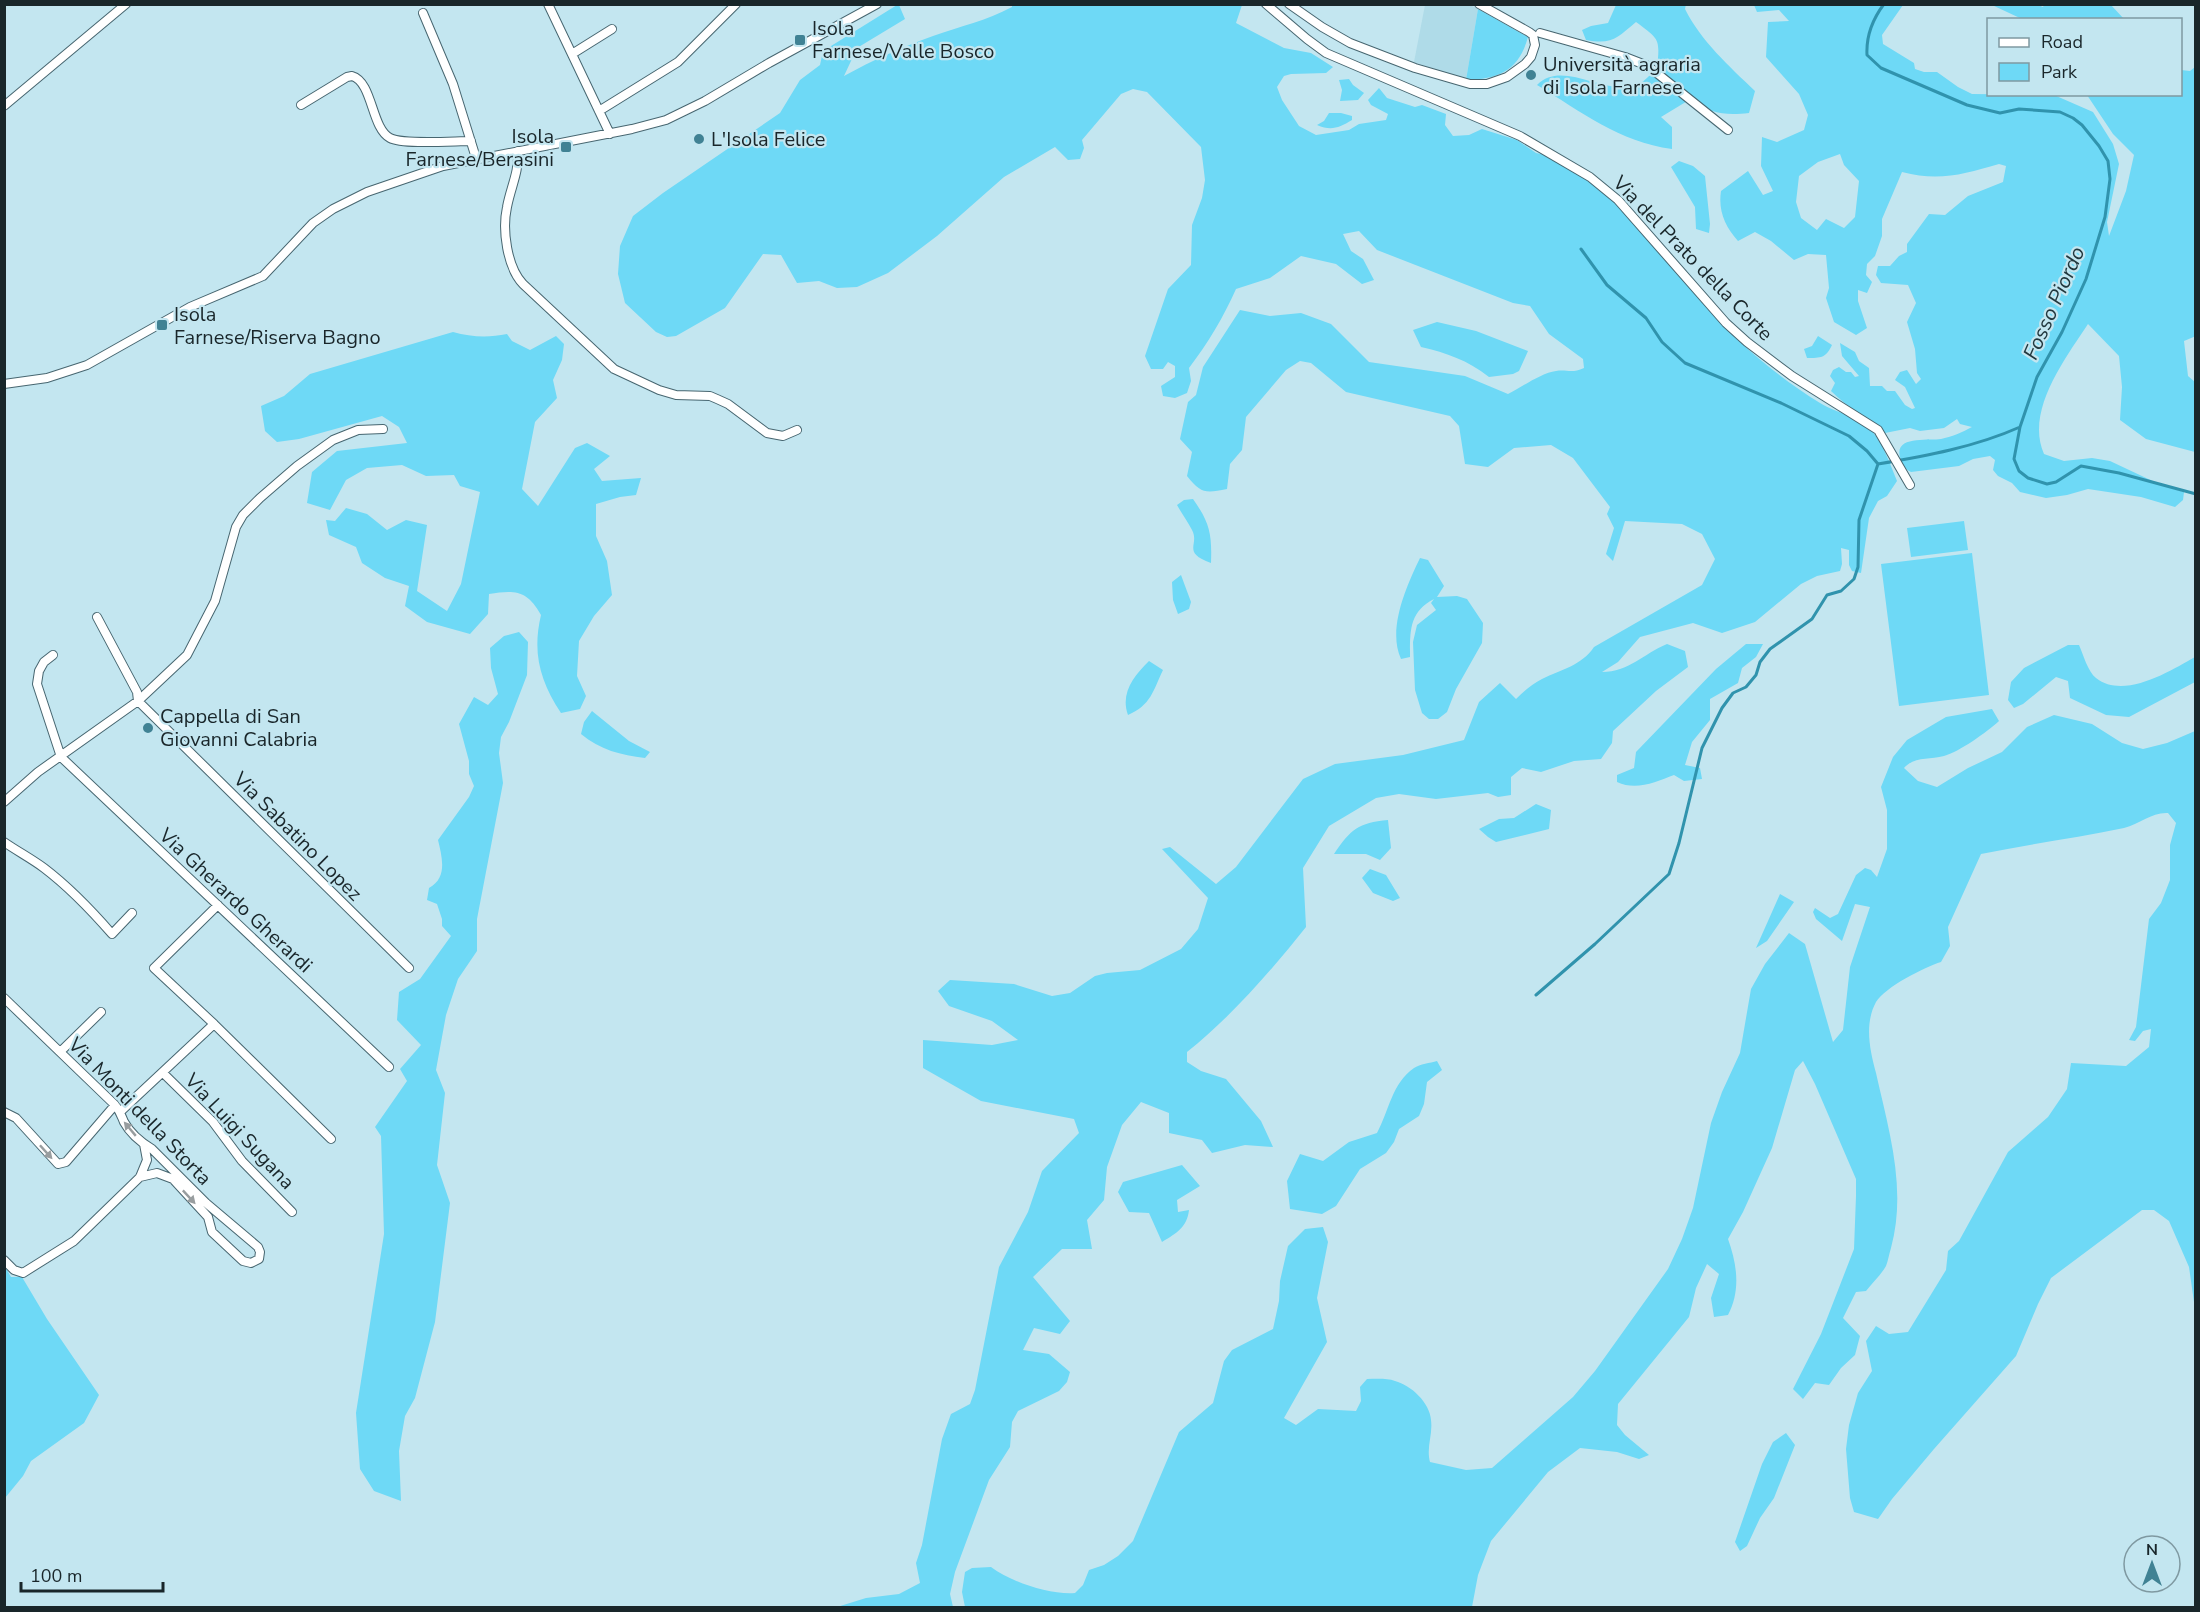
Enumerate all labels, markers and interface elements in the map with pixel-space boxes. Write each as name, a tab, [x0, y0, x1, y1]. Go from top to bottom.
place label: Isola Farnese/Valle Bosco	[812, 15, 994, 65]
legend	[1987, 18, 2182, 96]
text: Road	[2041, 30, 2083, 54]
marker: Isola Farnese/Valle Bosco	[793, 33, 807, 47]
place label: Università agraria di Isola Farnese	[1543, 51, 1701, 101]
text: Park	[2041, 60, 2078, 84]
marker: Università agraria di Isola Farnese	[1524, 68, 1538, 82]
place label: Isola Farnese/Berasini	[406, 123, 554, 173]
place label: L'Isola Felice	[711, 126, 825, 153]
marker: L'Isola Felice	[692, 132, 706, 146]
marker: Isola Farnese/Berasini	[559, 140, 573, 154]
street label: Via del Prato della Corte	[1606, 169, 1779, 347]
water label: Fosso Piordo	[2017, 242, 2091, 364]
place label: Isola Farnese/Riserva Bagno	[174, 301, 381, 351]
marker: Isola Farnese/Riserva Bagno	[155, 318, 169, 332]
place label: Cappella di San Giovanni Calabria	[160, 703, 318, 753]
marker: Cappella di San Giovanni Calabria	[141, 721, 155, 735]
street label: Via Sabatino Lopez	[227, 765, 368, 907]
street label: Via Gherardo Gherardi	[152, 821, 318, 979]
street label: Via Monti della Storta	[61, 1031, 217, 1191]
street label: Via Luigi Sugana	[178, 1067, 301, 1195]
one-way arrow	[124, 1121, 137, 1137]
one-way arrow	[39, 1144, 52, 1159]
one-way arrow	[182, 1189, 196, 1204]
north arrow	[2122, 1534, 2182, 1594]
text: N	[2146, 1539, 2158, 1561]
scale bar	[21, 1555, 164, 1593]
text: 100 m	[30, 1564, 82, 1588]

